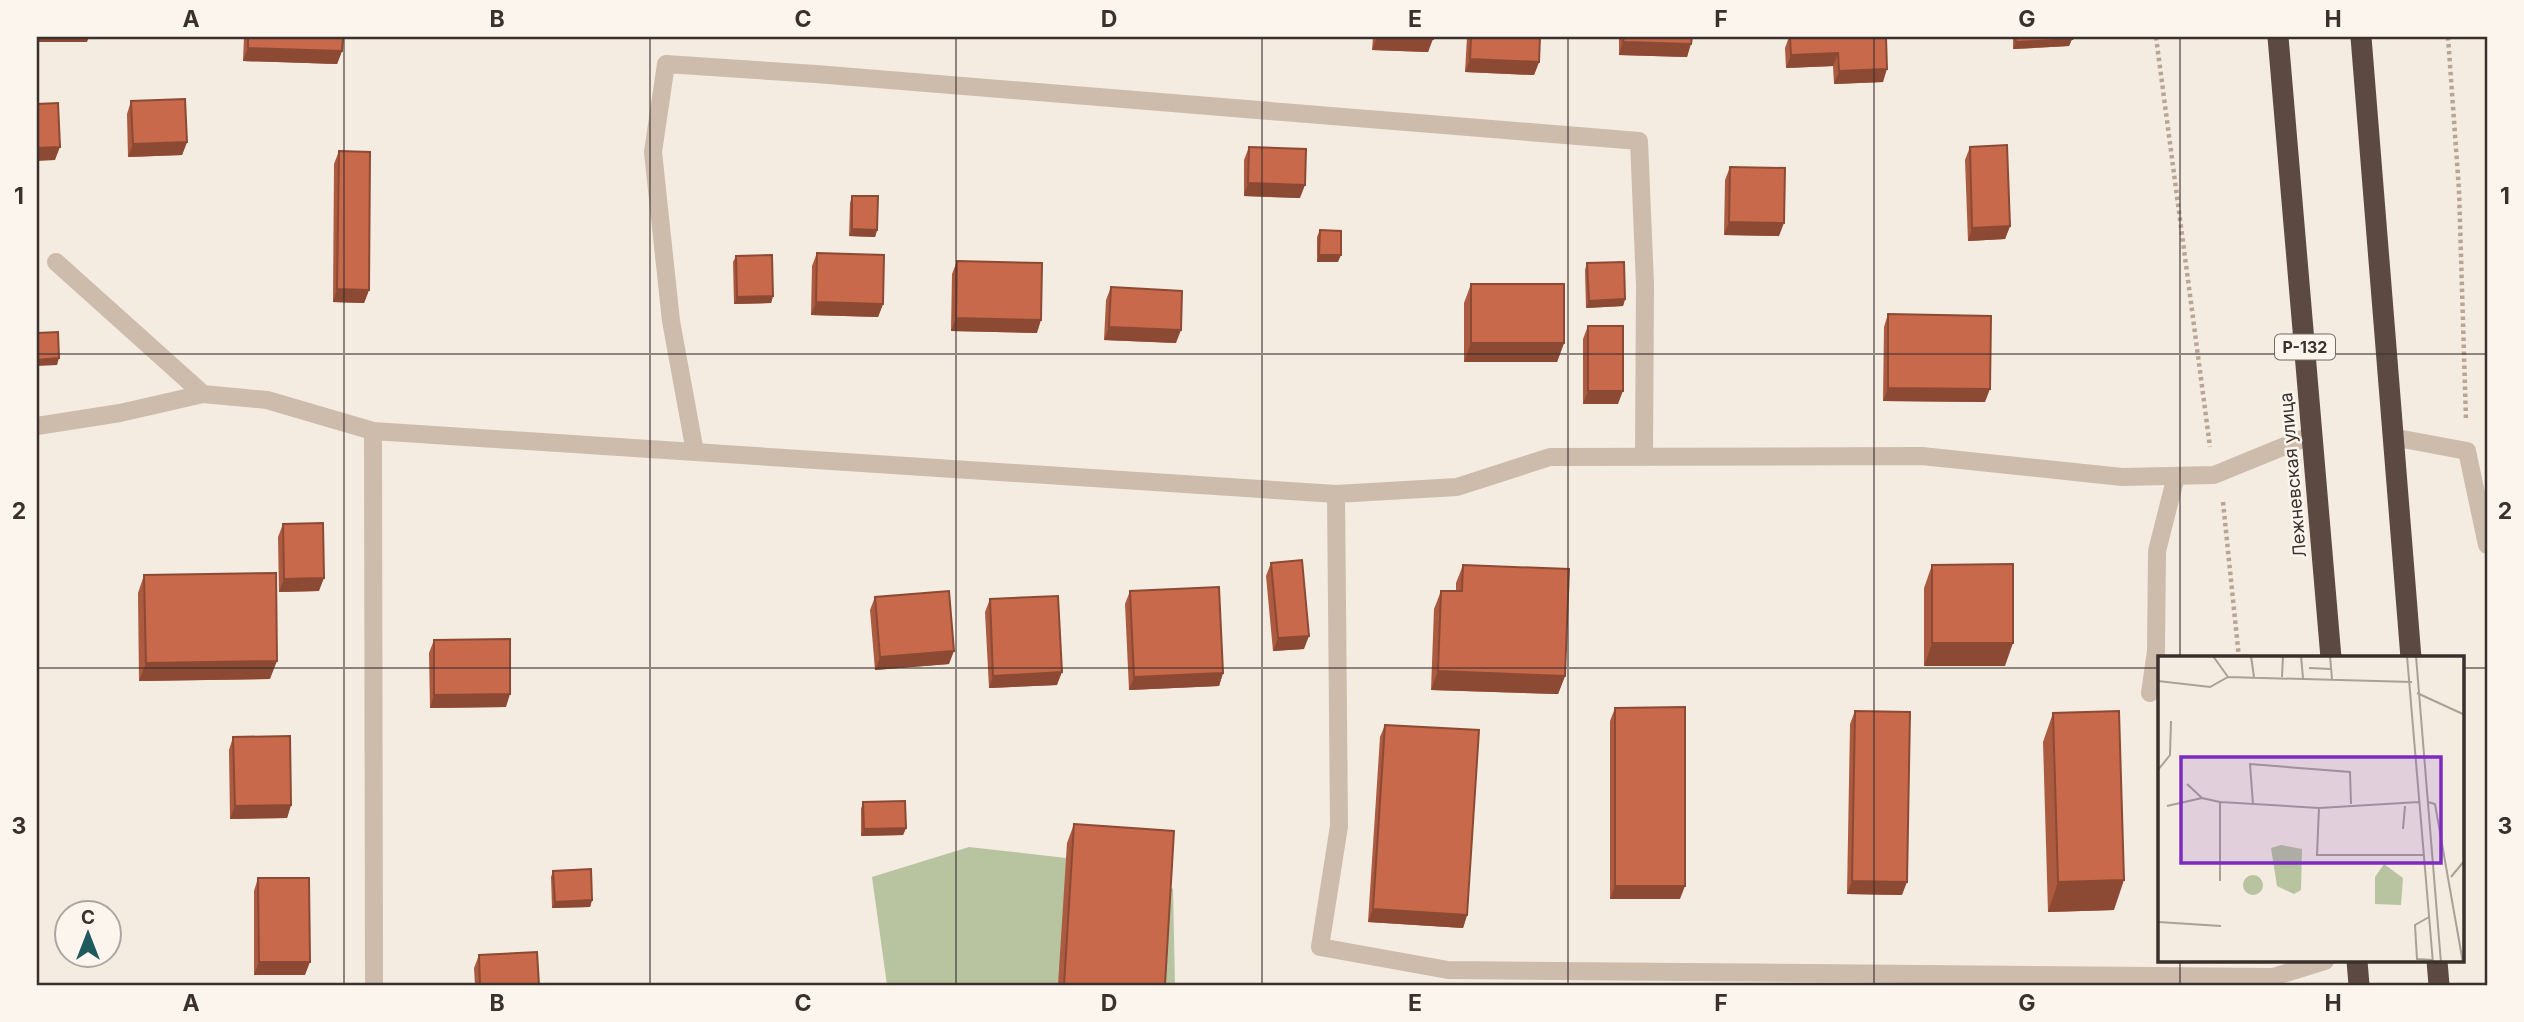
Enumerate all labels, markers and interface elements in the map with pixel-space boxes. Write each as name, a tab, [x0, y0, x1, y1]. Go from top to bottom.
text: A	[182, 5, 200, 33]
text: B	[489, 5, 505, 33]
text: C	[794, 5, 812, 33]
text: D	[1101, 5, 1117, 33]
text: E	[1408, 5, 1422, 33]
text: F	[1714, 5, 1728, 33]
text: G	[2018, 5, 2036, 33]
text: H	[2324, 5, 2342, 33]
text: 1	[14, 182, 24, 210]
text: 1	[2500, 182, 2510, 210]
road number: Р-132	[2275, 334, 2335, 360]
street label: Лежневская улица	[2275, 392, 2310, 559]
text: 2	[12, 497, 26, 525]
text: 2	[2498, 497, 2512, 525]
inset map	[2158, 656, 2464, 962]
text: 3	[12, 812, 26, 840]
text: 3	[2498, 812, 2512, 840]
north arrow	[52, 900, 122, 970]
text: С	[81, 906, 95, 929]
text: A	[182, 989, 200, 1017]
text: B	[489, 989, 505, 1017]
text: C	[794, 989, 812, 1017]
text: D	[1101, 989, 1117, 1017]
text: E	[1408, 989, 1422, 1017]
text: F	[1714, 989, 1728, 1017]
text: G	[2018, 989, 2036, 1017]
text: H	[2324, 989, 2342, 1017]

